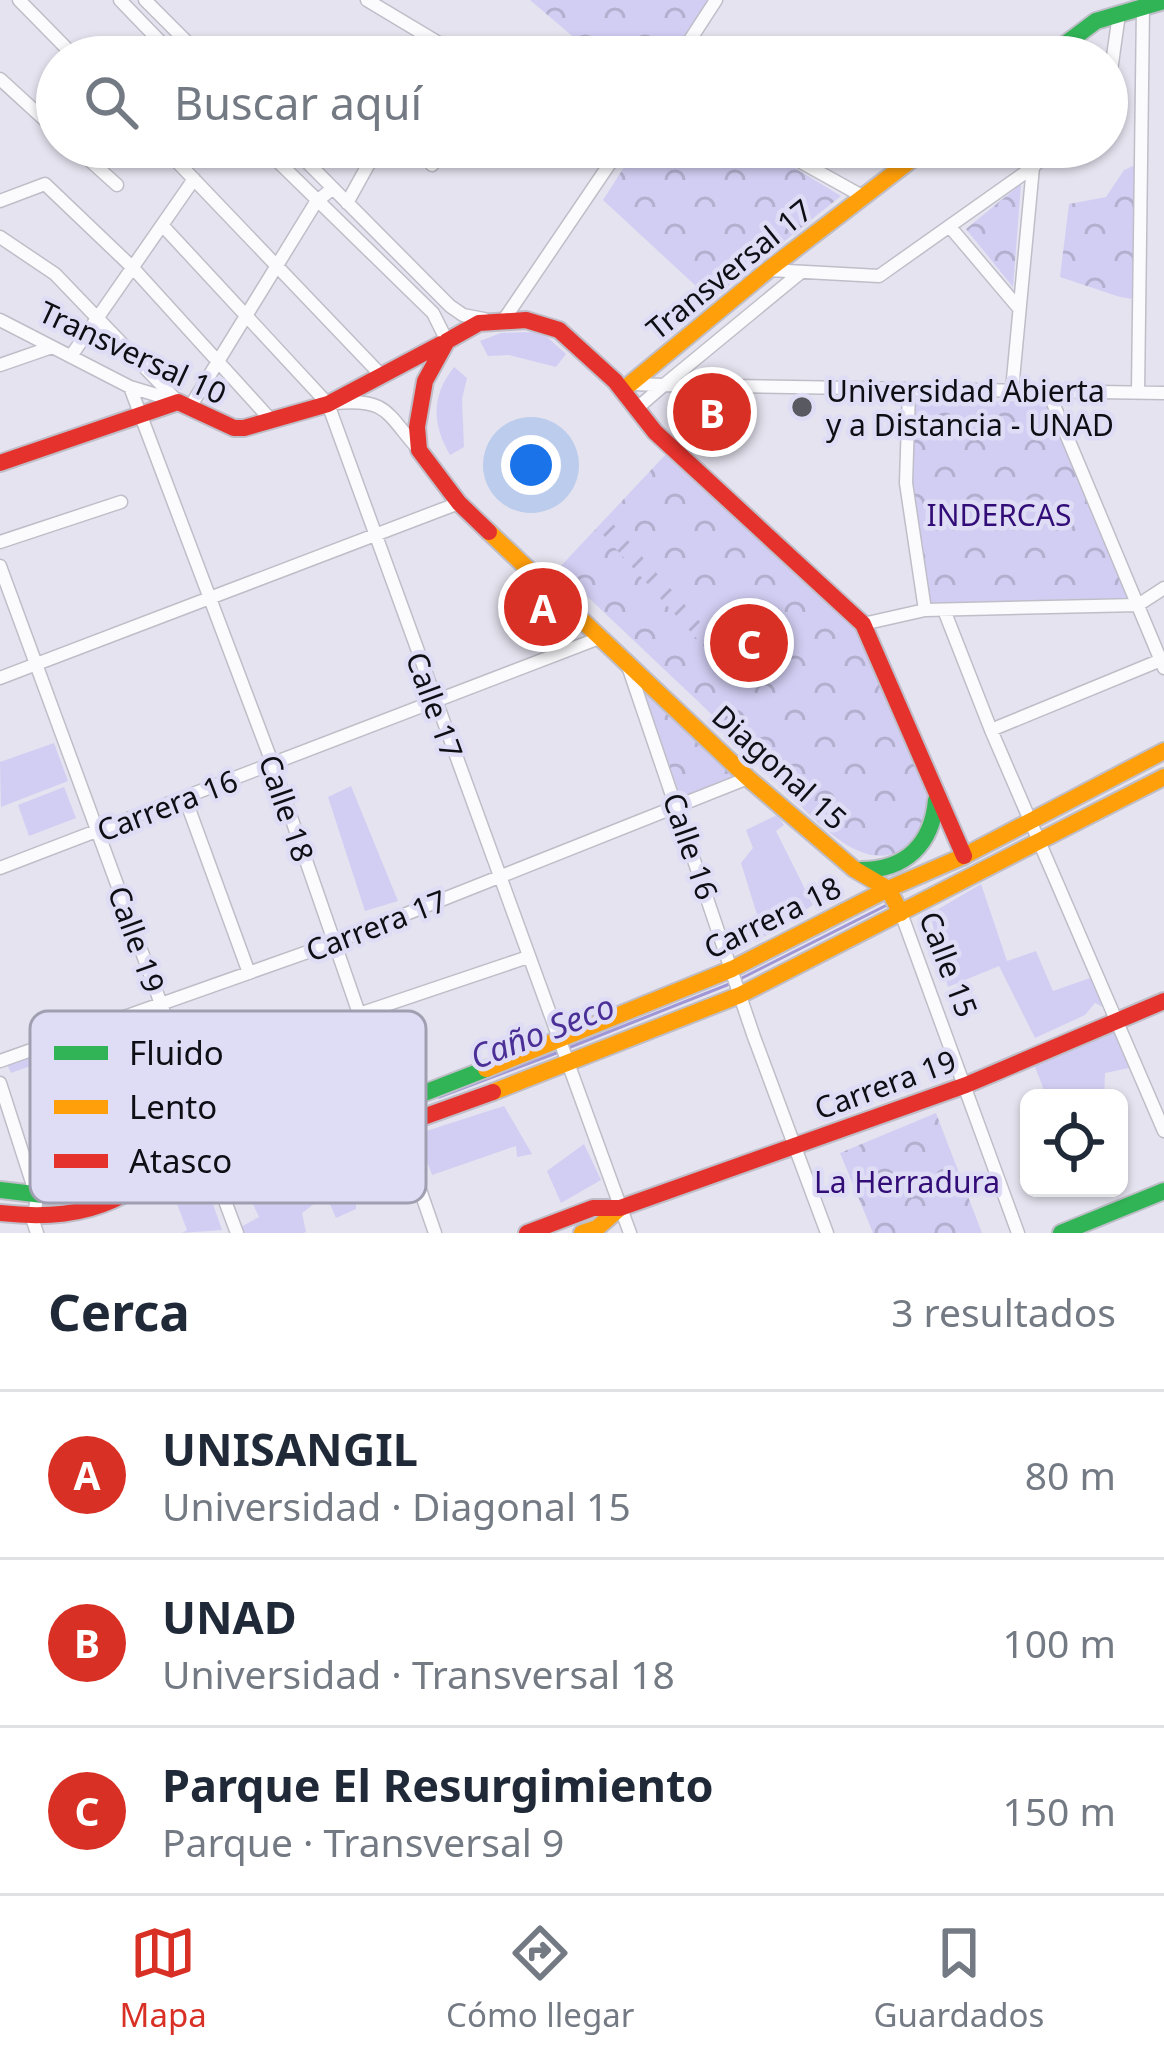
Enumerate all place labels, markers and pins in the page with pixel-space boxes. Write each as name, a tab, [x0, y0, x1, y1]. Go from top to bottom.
pin: B	[673, 367, 751, 457]
place label: Universidad Abierta y a Distancia - UNAD	[826, 370, 1114, 445]
marker: Universidad Abierta y a Distancia - UNAD	[789, 394, 815, 420]
pin: A	[504, 562, 582, 652]
pin: C	[710, 598, 788, 688]

